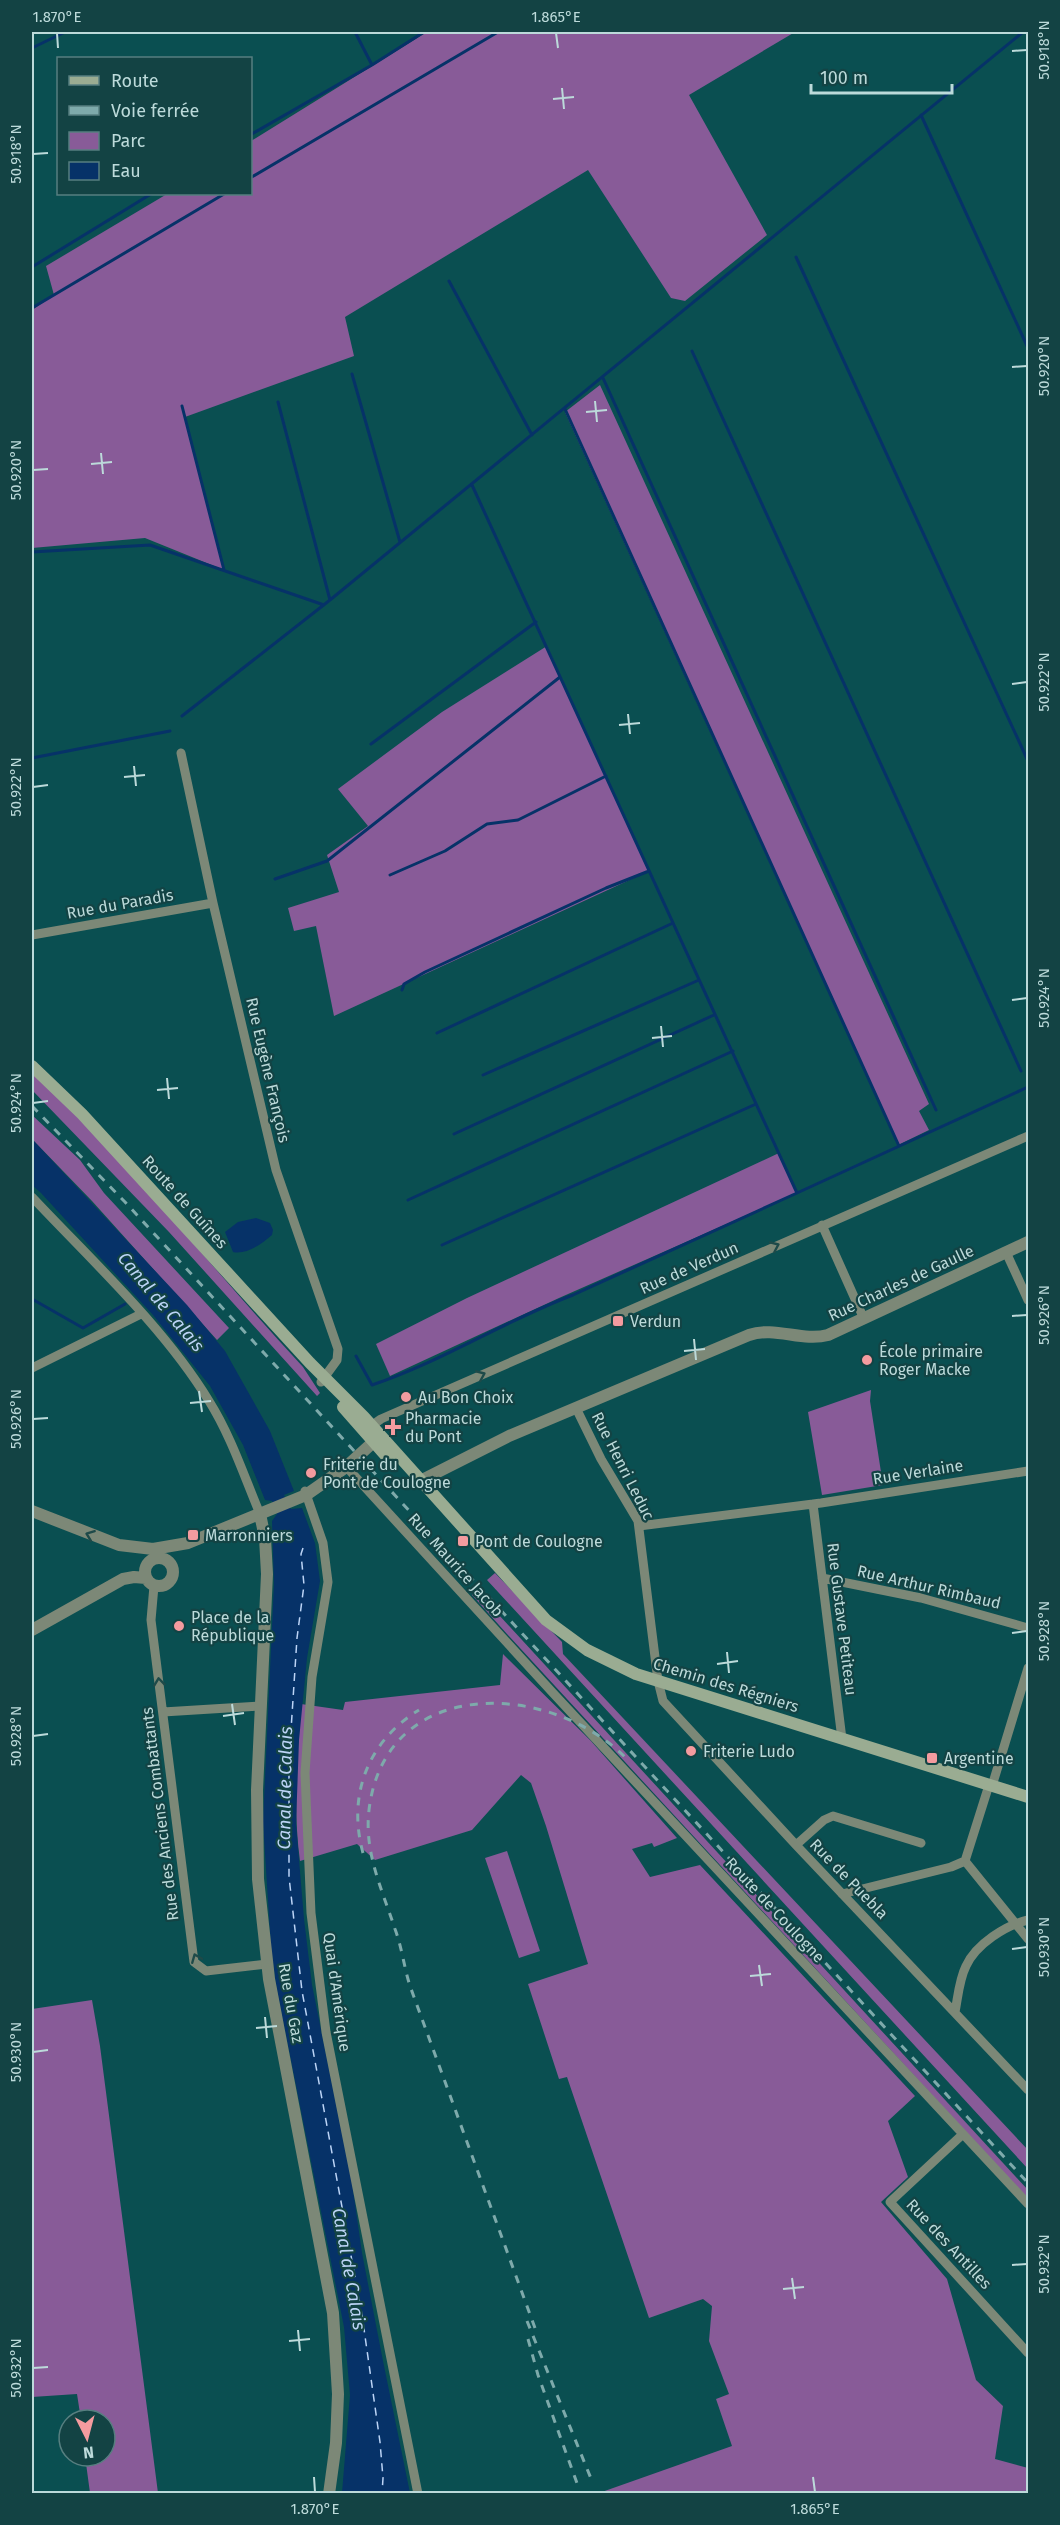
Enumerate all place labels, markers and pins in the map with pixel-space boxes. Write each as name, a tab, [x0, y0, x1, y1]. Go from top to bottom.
place label: Verdun	[630, 1312, 681, 1331]
marker: Verdun	[611, 1314, 625, 1328]
place label: École primaire Roger Macke	[879, 1341, 983, 1379]
marker: École primaire Roger Macke	[860, 1353, 874, 1367]
place label: Au Bon Choix	[418, 1388, 513, 1407]
marker: Au Bon Choix	[399, 1390, 413, 1404]
place label: Pharmacie du Pont	[405, 1409, 482, 1446]
marker: Pharmacie du Pont	[386, 1420, 400, 1434]
place label: Friterie du Pont de Coulogne	[323, 1455, 451, 1492]
marker: Friterie du Pont de Coulogne	[304, 1466, 318, 1480]
place label: Marronniers	[205, 1526, 293, 1545]
marker: Marronniers	[186, 1528, 200, 1542]
place label: Pont de Coulogne	[475, 1532, 603, 1551]
marker: Pont de Coulogne	[456, 1534, 470, 1548]
place label: Place de la République	[191, 1608, 274, 1645]
marker: Place de la République	[172, 1619, 186, 1633]
place label: Friterie Ludo	[703, 1742, 795, 1761]
marker: Friterie Ludo	[684, 1744, 698, 1758]
place label: Argentine	[944, 1749, 1014, 1768]
marker: Argentine	[925, 1751, 939, 1765]

